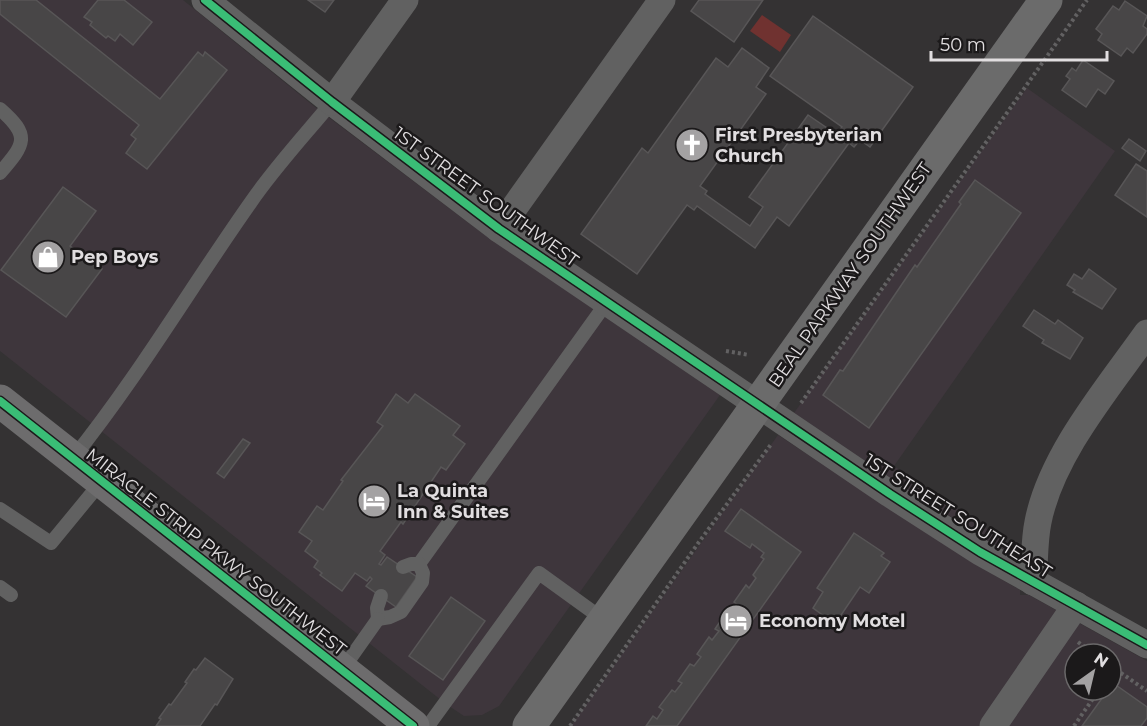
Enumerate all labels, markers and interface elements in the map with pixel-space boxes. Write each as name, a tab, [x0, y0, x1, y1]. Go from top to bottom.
scale bar	[931, 24, 1106, 62]
text: 50 m	[940, 34, 986, 56]
street label: 1ST STREET SOUTHWEST	[389, 122, 583, 272]
place label: First Presbyterian Church	[715, 124, 882, 167]
church icon: First Presbyterian Church	[674, 127, 710, 163]
street label: BEAL PARKWAY SOUTHWEST	[764, 158, 937, 392]
shop icon: Pep Boys	[30, 239, 66, 275]
place label: Pep Boys	[71, 246, 159, 268]
street label: MIRACLE STRIP PKWY SOUTHWEST	[81, 443, 351, 661]
street label: 1ST STREET SOUTHEAST	[860, 449, 1056, 583]
place label: La Quinta Inn & Suites	[397, 480, 509, 523]
hotel icon: La Quinta Inn & Suites	[356, 483, 392, 519]
hotel icon: Economy Motel	[718, 603, 754, 639]
place label: Economy Motel	[759, 610, 905, 632]
north arrow	[1063, 642, 1123, 702]
text: N	[1090, 648, 1112, 671]

